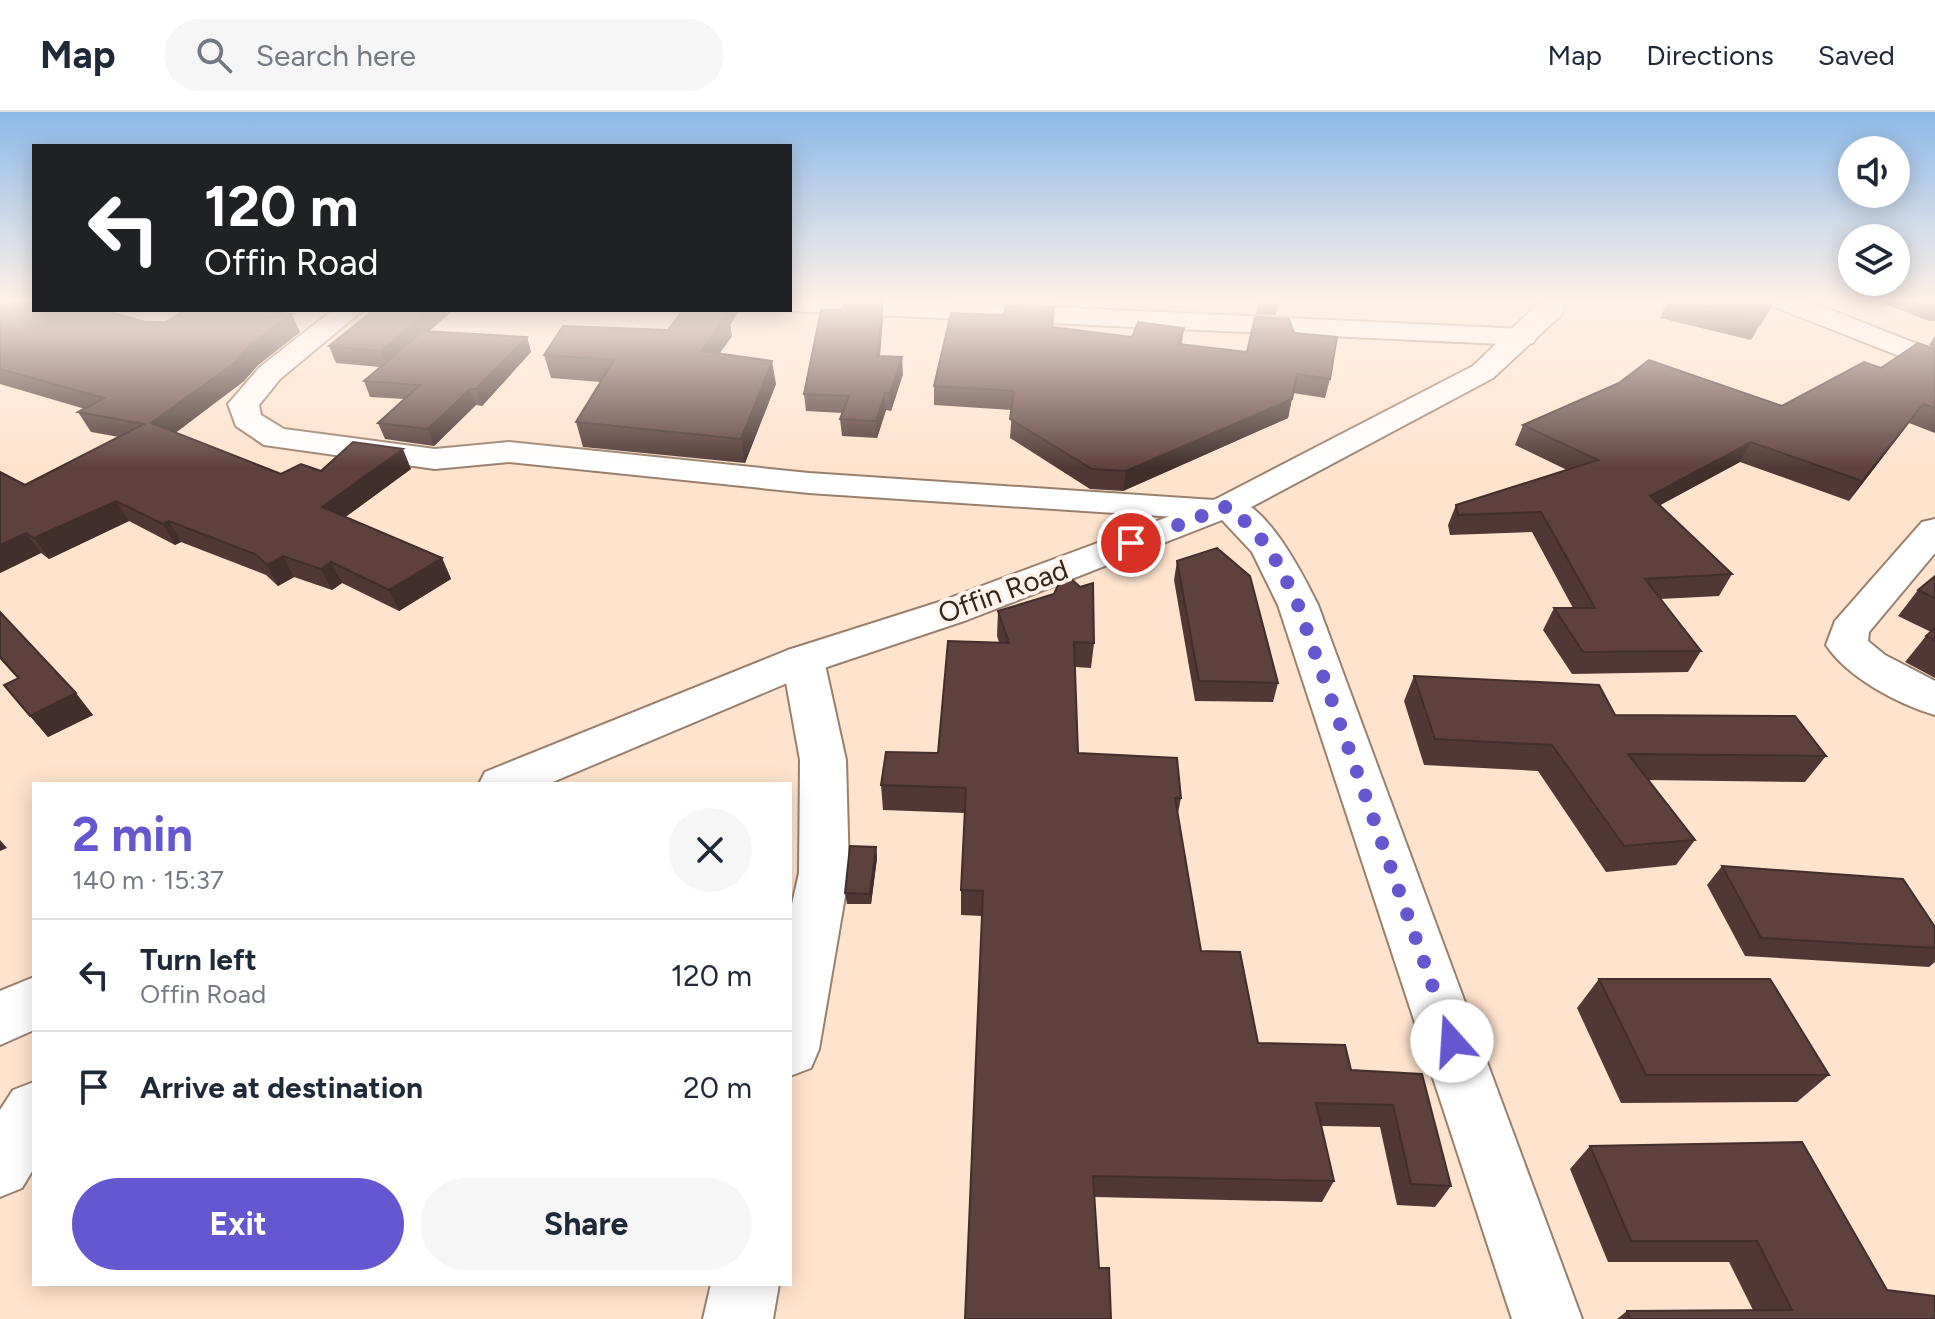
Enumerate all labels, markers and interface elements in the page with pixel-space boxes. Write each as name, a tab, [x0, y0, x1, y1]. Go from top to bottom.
search box	[164, 19, 724, 91]
text: Map	[40, 32, 116, 78]
icon: search	[192, 33, 236, 77]
text: Search here	[256, 37, 416, 74]
text: Map	[1548, 38, 1602, 72]
text: Directions	[1646, 38, 1774, 72]
text: Saved	[1818, 38, 1895, 72]
map controls	[1838, 136, 1910, 296]
button: sound	[1838, 136, 1910, 208]
text: 120 m	[204, 173, 359, 240]
icon: left	[72, 176, 176, 280]
button: layers	[1838, 224, 1910, 296]
text: Offin Road	[204, 241, 379, 284]
pin	[1097, 509, 1165, 577]
icon: arrive	[1109, 521, 1153, 565]
street label: Offin Road	[933, 552, 1073, 630]
text: 2 min	[72, 805, 193, 863]
button: close	[668, 808, 752, 892]
text: 140 m · 15:37	[72, 864, 224, 896]
text: Turn left	[140, 941, 257, 978]
icon: left	[72, 953, 116, 997]
text: 120 m	[671, 957, 752, 994]
text: Offin Road	[140, 978, 266, 1010]
position arrow	[1410, 999, 1494, 1083]
icon: arrive	[72, 1065, 116, 1109]
text: Arrive at destination	[140, 1069, 423, 1106]
text: 20 m	[683, 1069, 752, 1106]
button: Exit	[72, 1178, 404, 1270]
button: Share	[420, 1178, 752, 1270]

